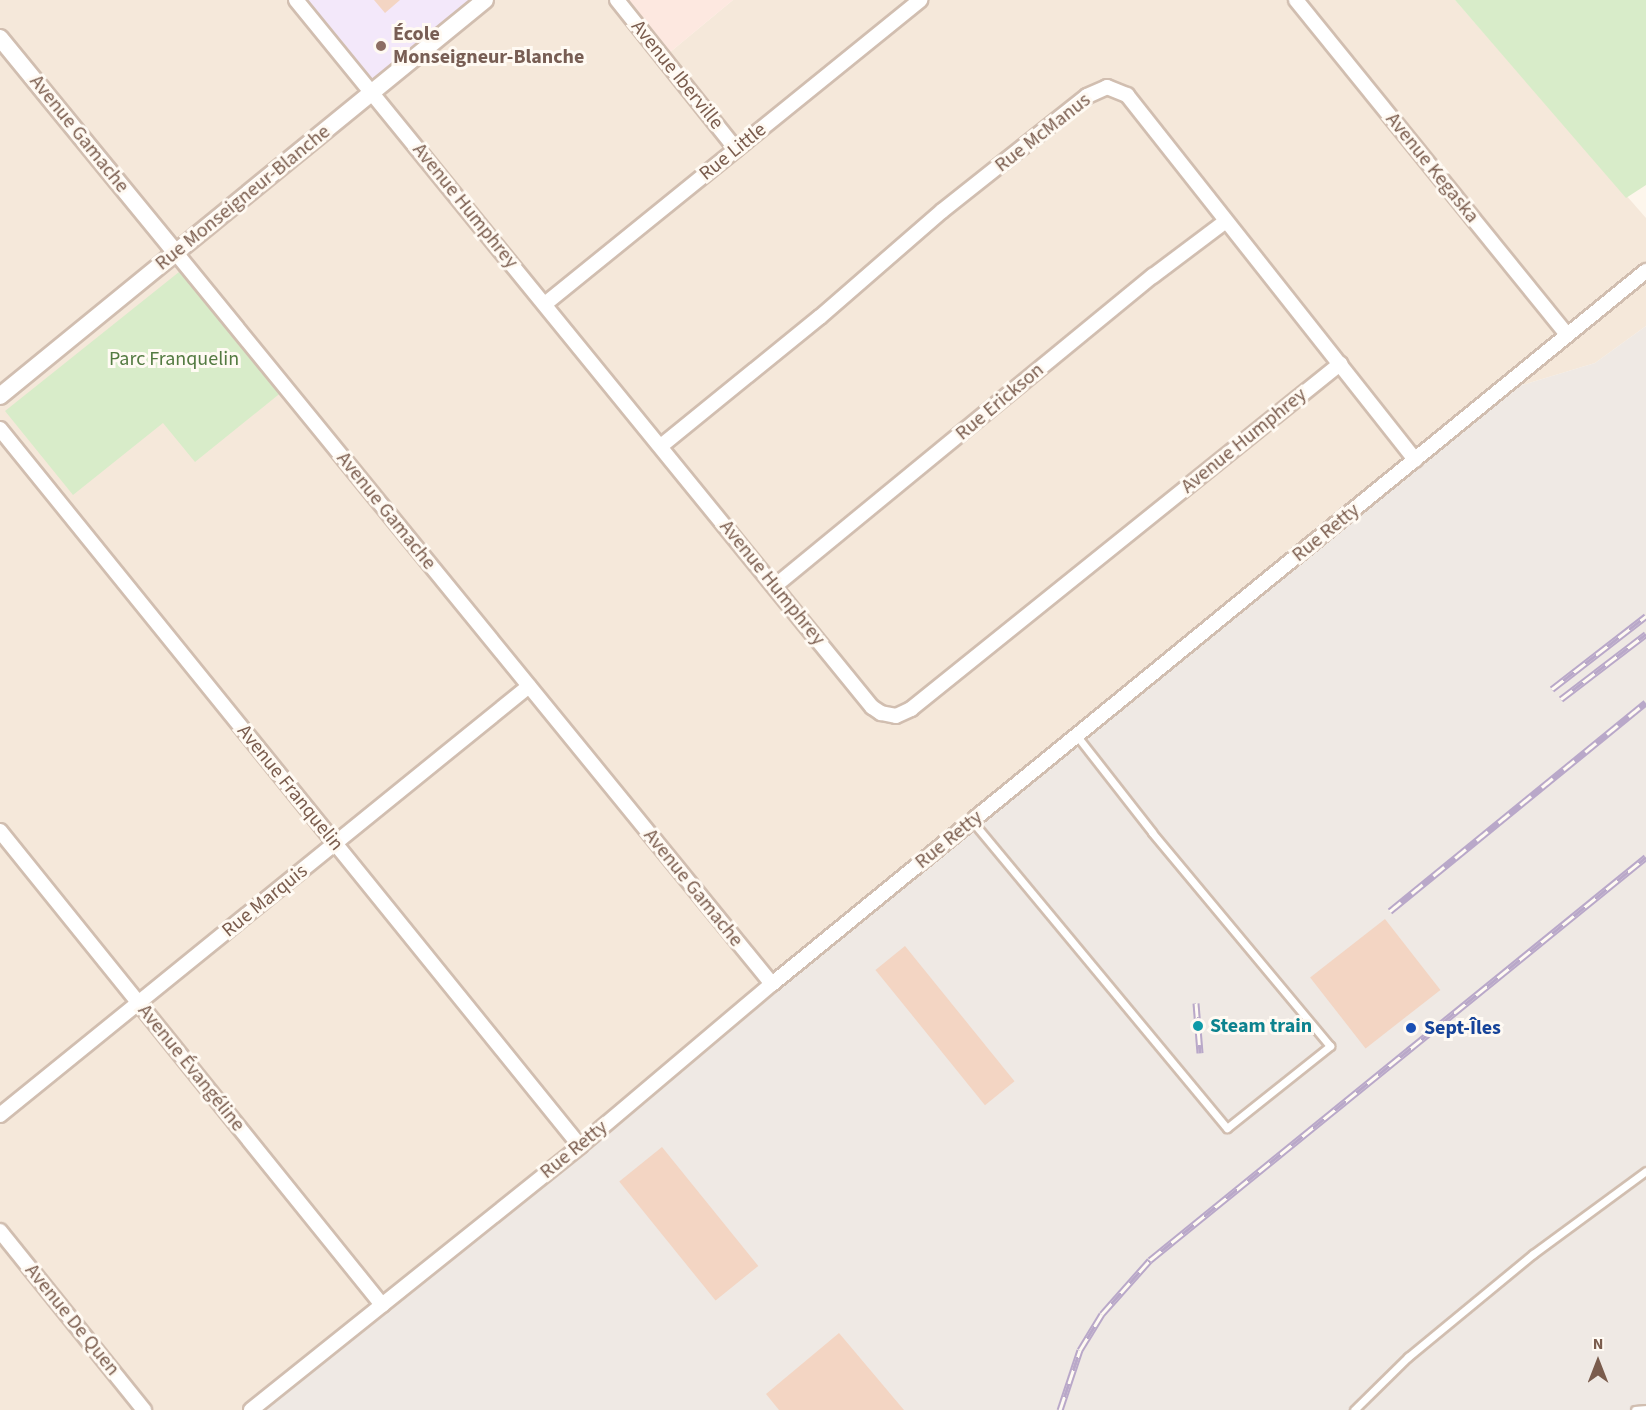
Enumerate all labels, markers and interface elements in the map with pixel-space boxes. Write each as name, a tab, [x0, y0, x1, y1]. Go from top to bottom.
street label: Avenue Iberville	[626, 15, 728, 135]
place label: École Monseigneur-Blanche	[393, 22, 584, 69]
marker: École Monseigneur-Blanche	[374, 39, 388, 53]
street label: Avenue Gamache	[24, 70, 134, 198]
street label: Rue McManus	[990, 88, 1096, 178]
street label: Avenue Kegaska	[1380, 108, 1484, 228]
street label: Rue Little	[695, 118, 771, 186]
street label: Rue Monseigneur-Blanche	[151, 120, 335, 276]
street label: Avenue Humphrey	[407, 139, 523, 273]
park label: Parc Franquelin	[109, 347, 239, 371]
street label: Rue Erickson	[951, 358, 1049, 446]
street label: Avenue Humphrey	[1177, 383, 1311, 499]
street label: Avenue Gamache	[331, 447, 441, 575]
street label: Rue Retty	[1288, 499, 1364, 567]
street label: Avenue Humphrey	[714, 516, 830, 650]
street label: Avenue Franquelin	[232, 720, 348, 856]
street label: Rue Retty	[911, 806, 987, 874]
street label: Avenue Gamache	[638, 824, 748, 952]
street label: Rue Marquis	[217, 859, 313, 943]
street label: Avenue Évangéline	[132, 1000, 250, 1136]
place label: Steam train	[1210, 1014, 1312, 1038]
place label: Sept-Îles	[1424, 1016, 1501, 1040]
marker: Steam train	[1191, 1019, 1205, 1033]
marker: Sept-Îles	[1402, 1019, 1420, 1037]
street label: Rue Retty	[536, 1116, 612, 1184]
street label: Avenue De Quen	[20, 1259, 124, 1381]
north arrow	[1568, 1332, 1628, 1392]
text: N	[1593, 1333, 1603, 1355]

